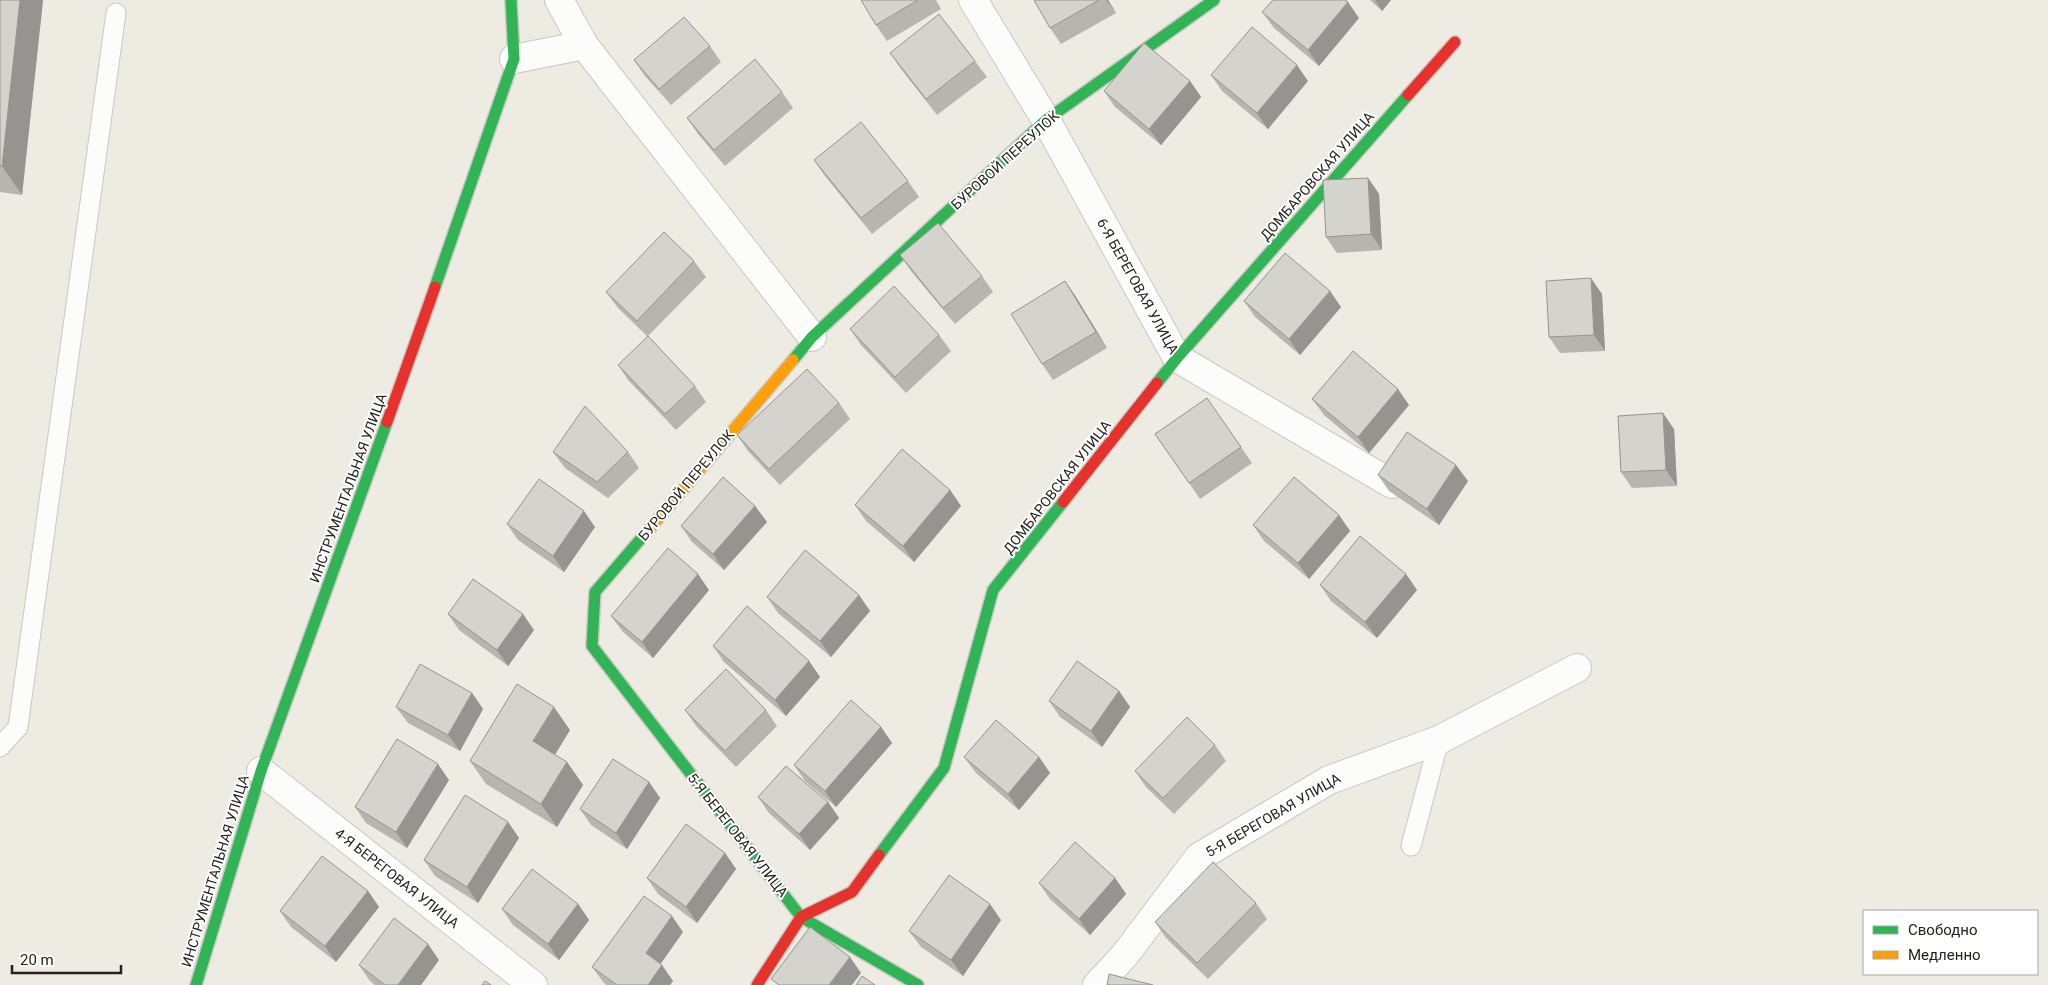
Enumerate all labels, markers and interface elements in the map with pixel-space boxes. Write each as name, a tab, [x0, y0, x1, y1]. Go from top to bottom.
street label: БУРОВОЙ ПЕРЕУЛОК	[948, 107, 1062, 213]
street label: ДОМБАРОВСКАЯ УЛИЦА	[1257, 109, 1377, 243]
street label: 6-Я БЕРЕГОВАЯ УЛИЦА	[1094, 215, 1182, 357]
street label: ИНСТРУМЕНТАЛЬНАЯ УЛИЦА	[306, 391, 390, 585]
street label: ДОМБАРОВСКАЯ УЛИЦА	[1000, 417, 1114, 557]
street label: БУРОВОЙ ПЕРЕУЛОК	[635, 426, 737, 544]
street label: 5-Я БЕРЕГОВАЯ УЛИЦА	[685, 770, 791, 900]
street label: 5-Я БЕРЕГОВАЯ УЛИЦА	[1203, 770, 1343, 860]
street label: ИНСТРУМЕНТАЛЬНАЯ УЛИЦА	[178, 773, 252, 969]
street label: 4-Я БЕРЕГОВАЯ УЛИЦА	[332, 825, 462, 931]
legend	[1863, 910, 2038, 975]
text: Свободно	[1908, 921, 1977, 939]
scale bar	[12, 942, 121, 974]
text: Медленно	[1908, 946, 1981, 964]
text: 20 m	[20, 951, 54, 969]

